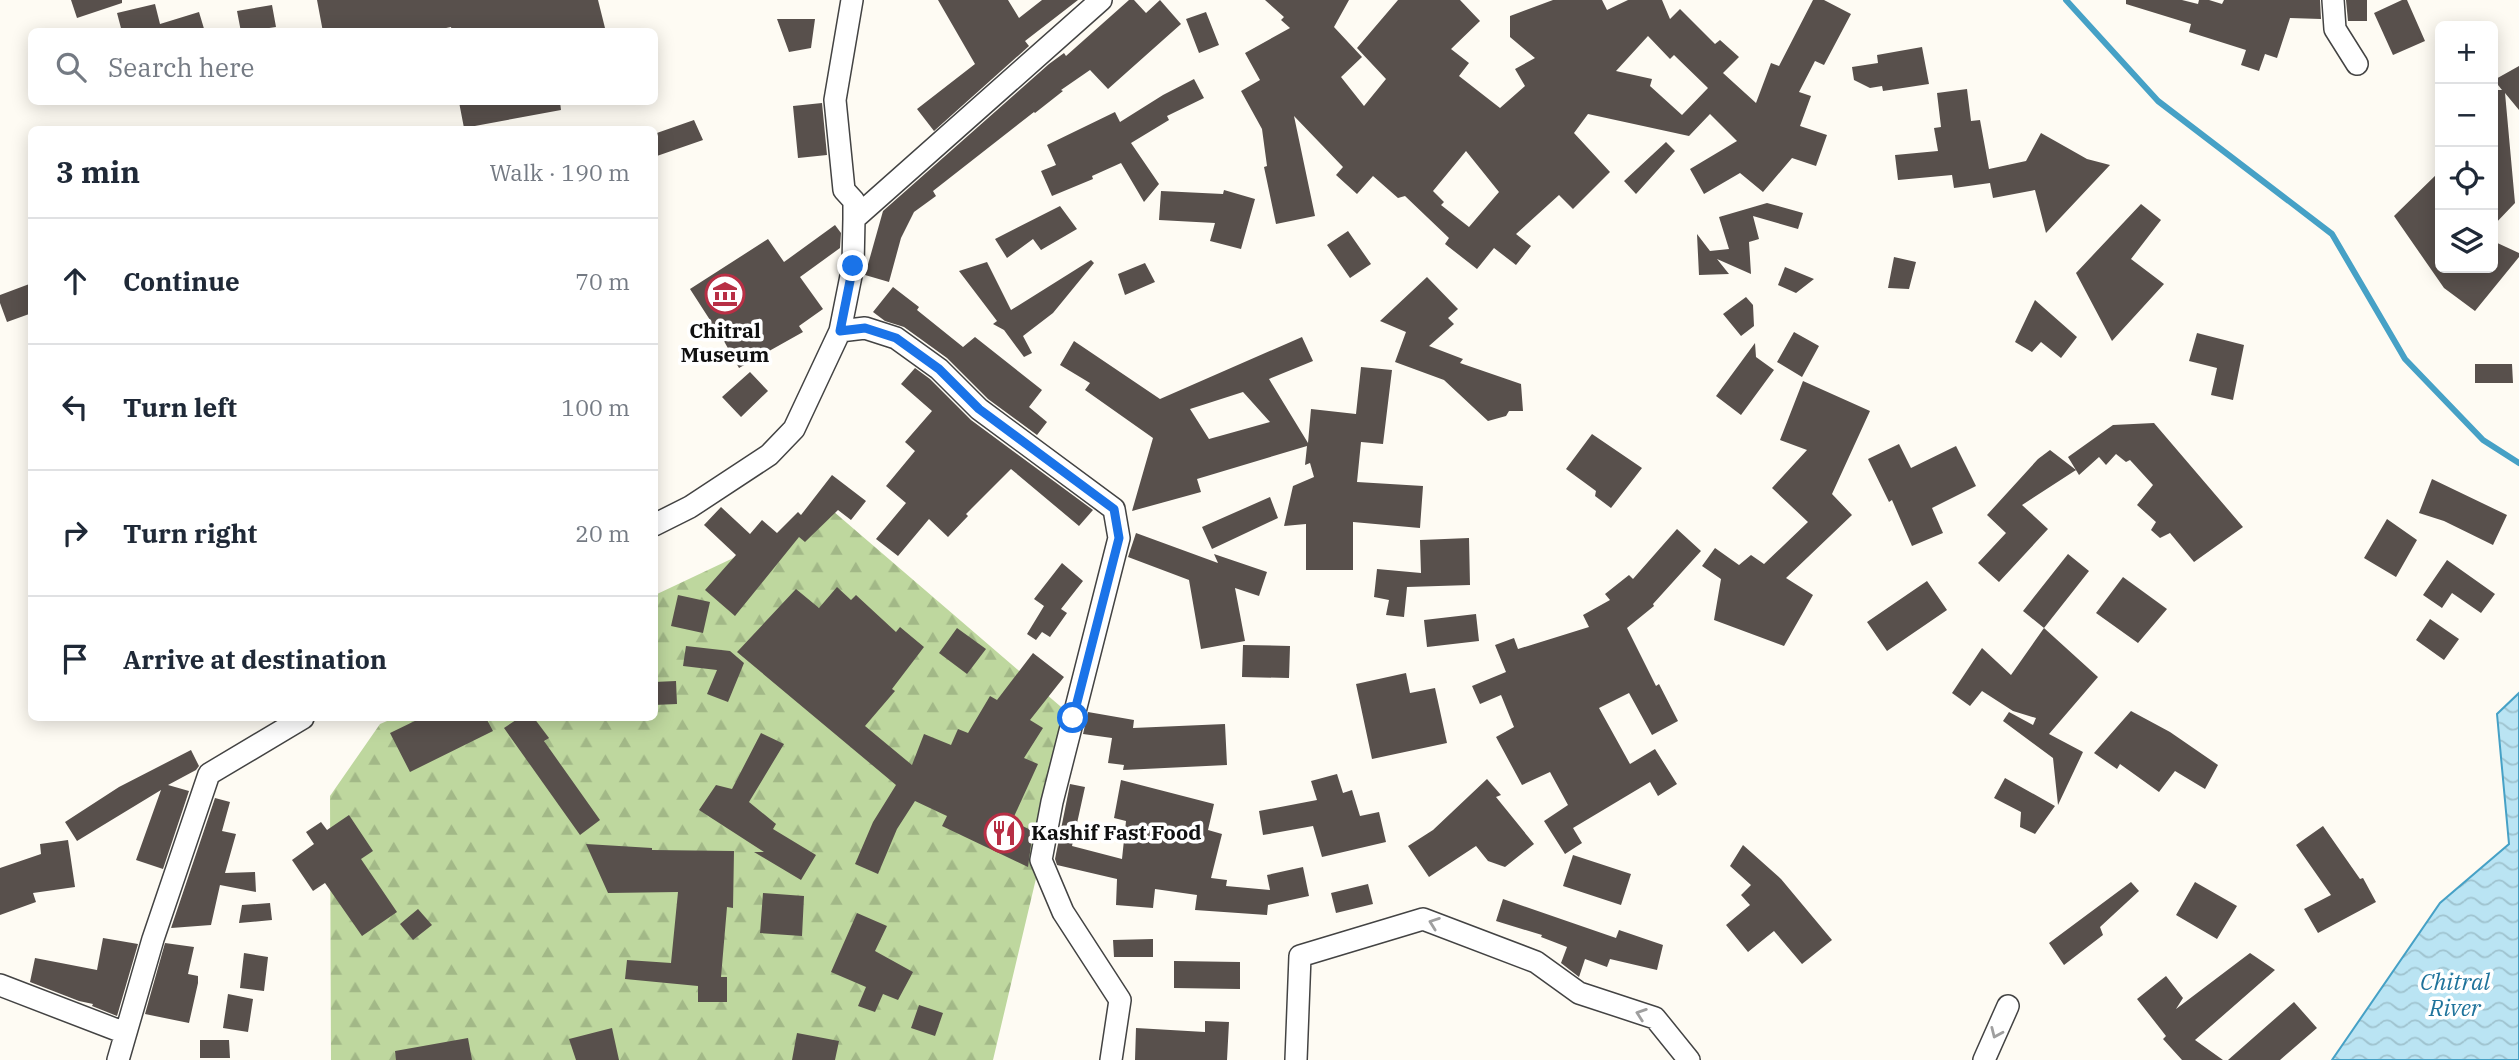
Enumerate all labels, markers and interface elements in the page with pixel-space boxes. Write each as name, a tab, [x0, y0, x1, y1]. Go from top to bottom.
map controls	[2435, 21, 2498, 273]
button: +	[2435, 21, 2498, 84]
search box	[28, 28, 658, 105]
icon: search	[52, 48, 90, 86]
text: Search here	[108, 50, 254, 84]
button: −	[2435, 84, 2498, 147]
button: locate	[2435, 147, 2498, 210]
text: 3 min	[56, 152, 140, 191]
text: Walk · 190 m	[489, 157, 630, 187]
button: layers	[2435, 210, 2498, 273]
route end	[837, 250, 868, 281]
icon: ahead	[56, 262, 94, 300]
text: Continue	[123, 264, 240, 298]
text: 70 m	[575, 266, 630, 296]
museum icon: Chitral Museum	[704, 273, 746, 315]
place label: Chitral Museum	[681, 316, 769, 368]
icon: left	[56, 388, 94, 426]
text: Turn left	[123, 390, 237, 424]
text: 100 m	[561, 392, 630, 422]
icon: right	[56, 514, 94, 552]
text: Turn right	[123, 516, 257, 550]
text: 20 m	[575, 518, 630, 548]
icon: arrive	[56, 640, 94, 678]
text: Arrive at destination	[123, 642, 387, 676]
route start	[1057, 702, 1088, 733]
restaurant icon: Kashif Fast Food	[983, 812, 1025, 854]
place label: Kashif Fast Food	[1031, 818, 1202, 846]
one-way arrow	[1428, 918, 1440, 932]
water label: Chitral River	[2420, 966, 2490, 1022]
one-way arrow	[1635, 1008, 1648, 1022]
one-way arrow	[1990, 1026, 2004, 1038]

